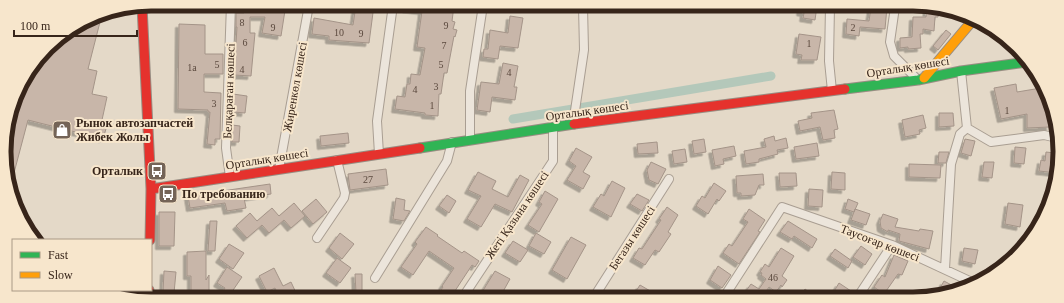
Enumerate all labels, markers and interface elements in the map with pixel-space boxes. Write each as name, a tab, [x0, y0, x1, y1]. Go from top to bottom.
scale bar	[14, 12, 137, 38]
house number: 8	[240, 17, 245, 28]
text: 100 m	[20, 19, 51, 33]
house number: 9	[444, 20, 449, 31]
house number: 9	[271, 22, 276, 33]
house number: 2	[851, 22, 856, 33]
house number: 10	[334, 27, 344, 38]
house number: 9	[359, 28, 364, 39]
house number: 6	[243, 37, 248, 48]
house number: 1	[807, 38, 812, 49]
street label: Жиренкөл көшесі	[280, 40, 310, 133]
house number: 7	[442, 40, 447, 51]
street label: Белқараған көшесі	[220, 42, 238, 139]
street label: Орталық көшесі	[866, 53, 951, 80]
house number: 5	[215, 59, 220, 70]
house number: 5	[439, 59, 444, 70]
house number: 1а	[187, 62, 197, 73]
house number: 4	[240, 64, 245, 75]
house number: 4	[507, 67, 512, 78]
house number: 3	[434, 81, 439, 92]
house number: 4	[413, 84, 418, 95]
house number: 3	[212, 98, 217, 109]
street label: Орталық көшесі	[545, 98, 630, 124]
house number: 1	[430, 100, 435, 111]
house number: 1	[1005, 105, 1010, 116]
place label: Рынок автозапчастей Жибек Жолы	[76, 116, 193, 144]
shop icon: Рынок автозапчастей Жибек Жолы	[51, 119, 73, 141]
street label: Орталық көшесі	[225, 145, 310, 172]
bus stop icon: Орталык	[146, 160, 168, 182]
place label: Орталык	[92, 164, 143, 178]
street label: Жеті Қазына көшесі	[482, 168, 552, 262]
house number: 27	[363, 174, 373, 185]
bus stop icon: По требованию	[157, 183, 179, 205]
place label: По требованию	[182, 187, 265, 201]
street label: Бегазы көшесі	[606, 203, 658, 273]
street label: Тауcоғар көшесі	[838, 221, 922, 265]
legend	[12, 239, 152, 291]
text: Fast	[48, 248, 69, 262]
text: Slow	[48, 268, 73, 282]
house number: 46	[768, 272, 778, 283]

